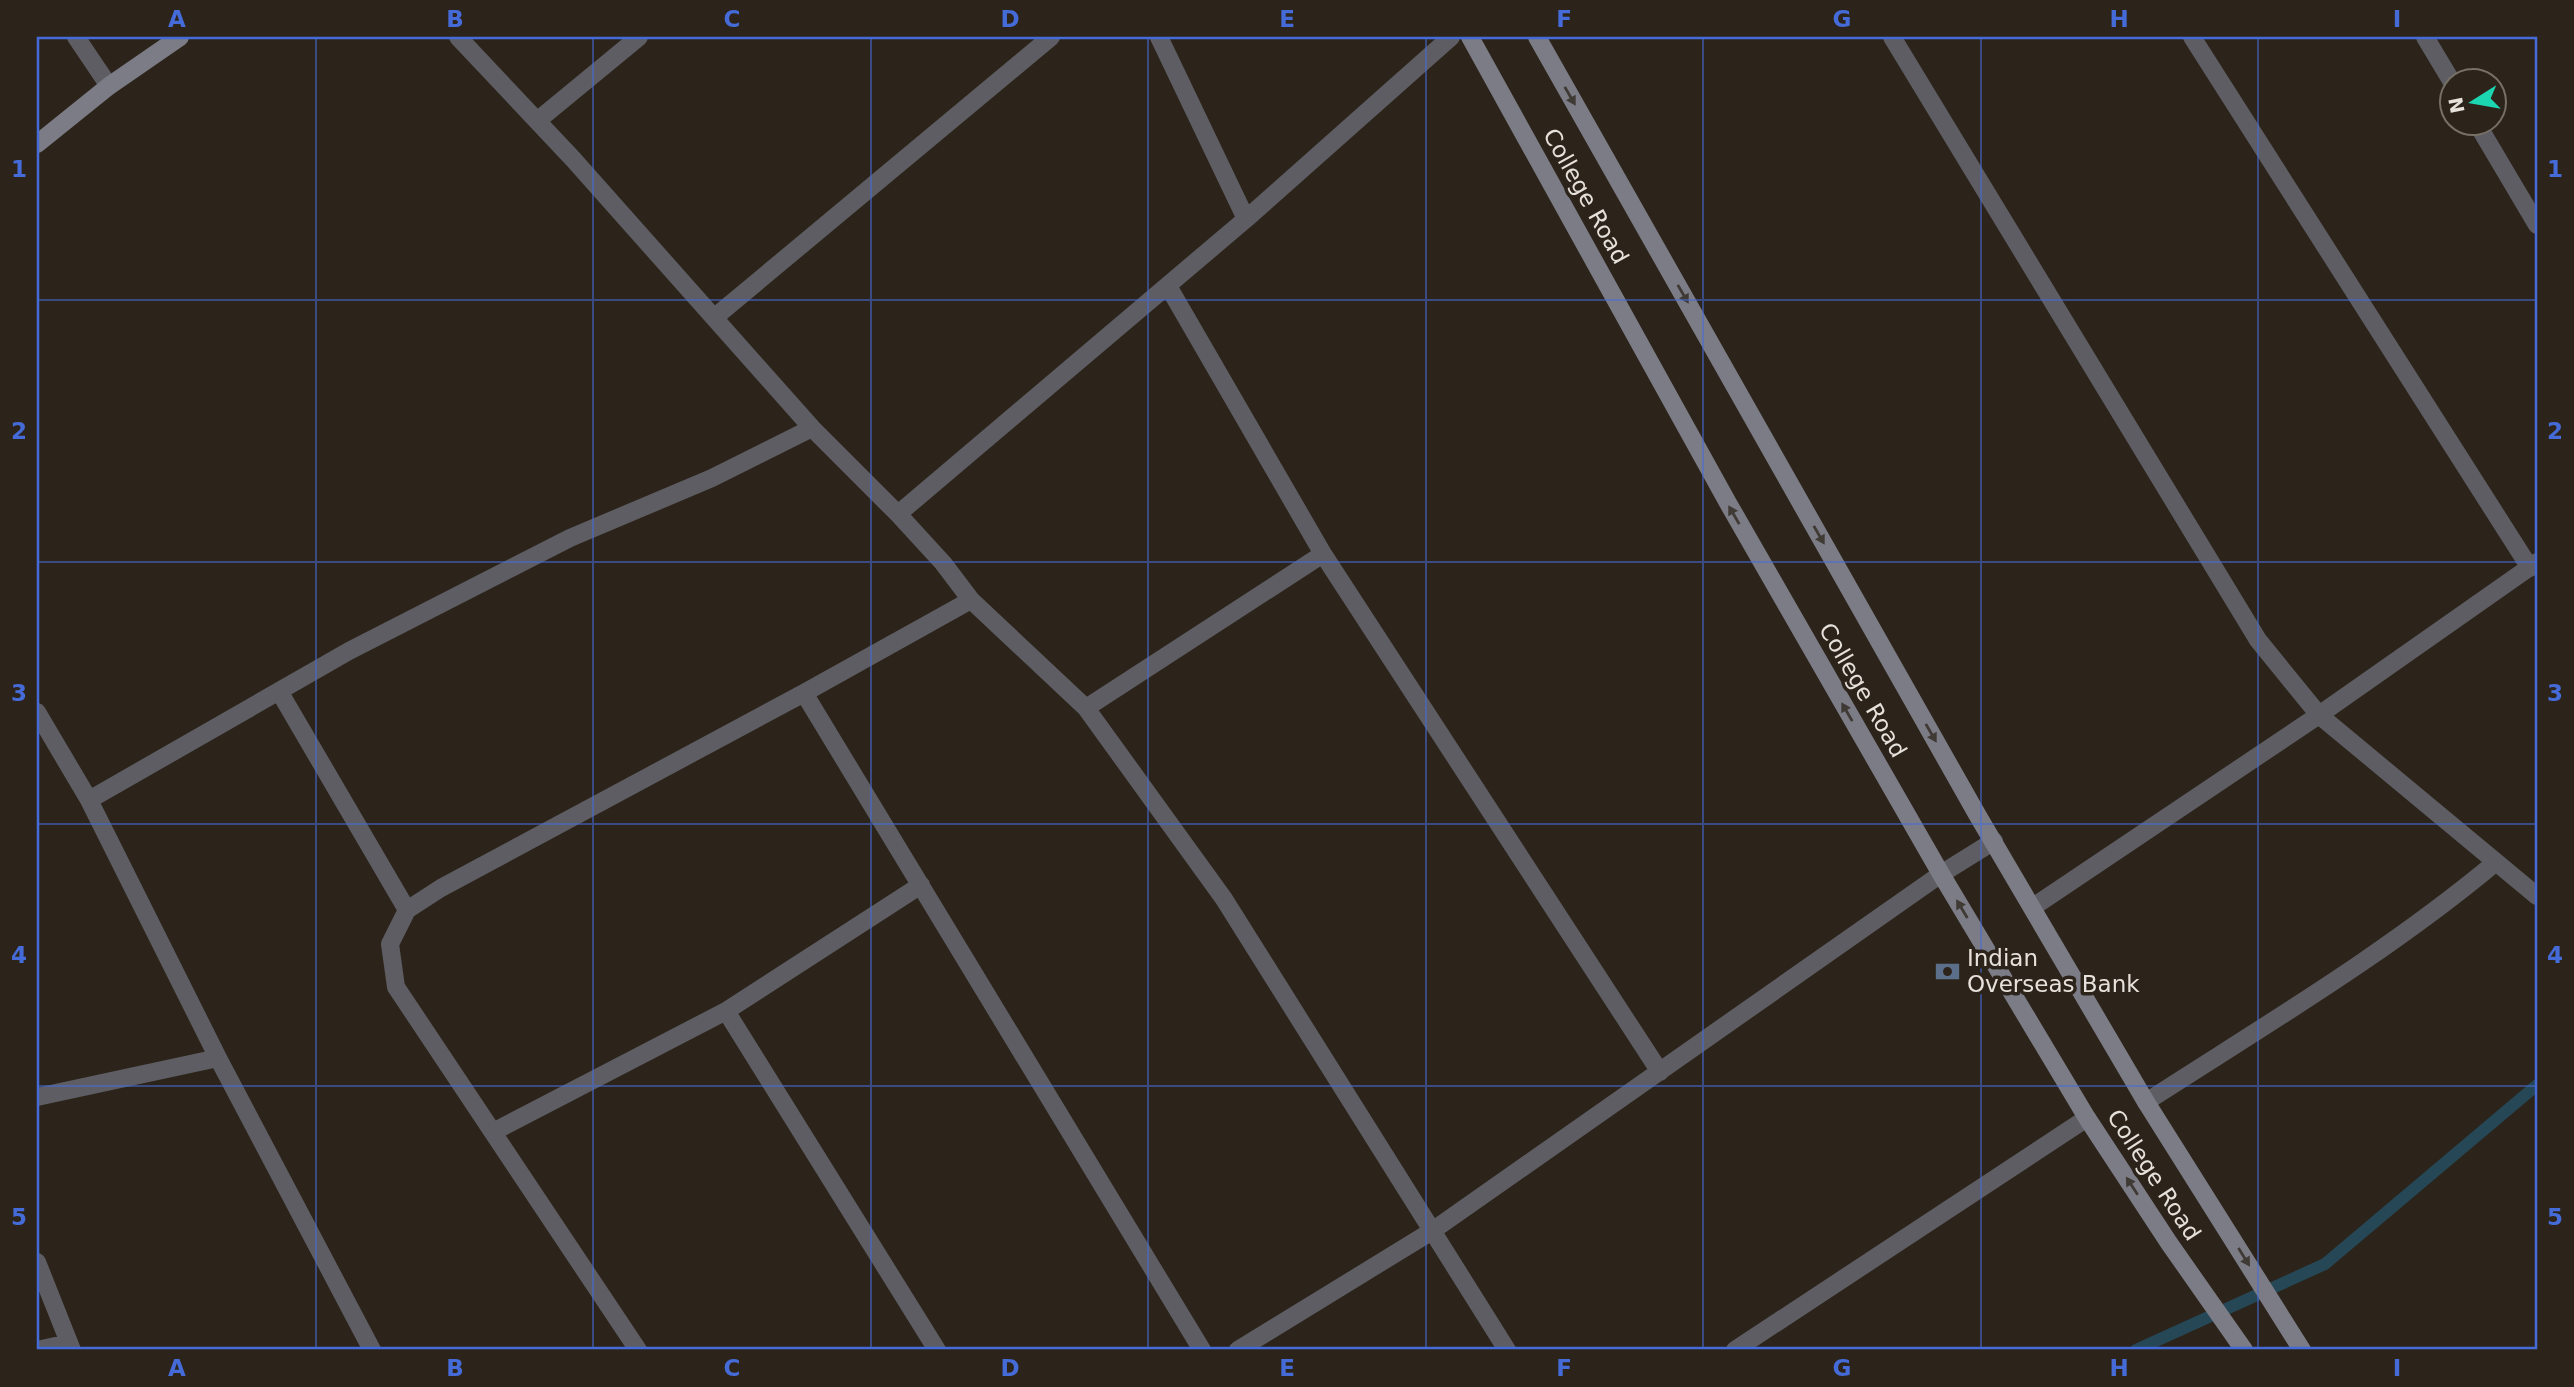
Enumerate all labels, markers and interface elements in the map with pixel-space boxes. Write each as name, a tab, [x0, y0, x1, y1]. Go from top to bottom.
text: A	[168, 6, 186, 32]
text: B	[446, 6, 464, 32]
text: C	[724, 6, 740, 32]
text: D	[1000, 6, 1020, 32]
text: E	[1279, 6, 1295, 32]
text: F	[1556, 6, 1572, 32]
text: G	[1833, 6, 1851, 32]
text: H	[2109, 6, 2129, 32]
text: I	[2393, 6, 2401, 32]
north arrow	[2438, 66, 2508, 136]
one-way arrow	[1564, 86, 1576, 106]
text: N	[2444, 95, 2469, 115]
street label: College Road	[1538, 124, 1634, 268]
text: 1	[11, 156, 27, 182]
text: 1	[2547, 156, 2563, 182]
one-way arrow	[1677, 284, 1689, 304]
text: 2	[11, 418, 27, 444]
text: 2	[2547, 418, 2563, 444]
one-way arrow	[1728, 505, 1740, 524]
one-way arrow	[1813, 525, 1825, 544]
street label: College Road	[1814, 618, 1912, 762]
text: 3	[11, 680, 27, 706]
text: 3	[2547, 680, 2563, 706]
one-way arrow	[1842, 702, 1854, 722]
one-way arrow	[1925, 723, 1937, 742]
one-way arrow	[1955, 899, 1968, 918]
text: 4	[11, 942, 27, 968]
text: 4	[2547, 942, 2563, 968]
place label: Indian Overseas Bank	[1967, 945, 2140, 997]
bank icon: Indian Overseas Bank	[1933, 957, 1961, 985]
street label: College Road	[2102, 1105, 2206, 1245]
one-way arrow	[2125, 1177, 2139, 1195]
text: 5	[11, 1204, 27, 1230]
text: 5	[2547, 1204, 2563, 1230]
one-way arrow	[2237, 1247, 2250, 1267]
text: A	[168, 1355, 186, 1381]
text: B	[446, 1355, 464, 1381]
text: C	[724, 1355, 740, 1381]
text: D	[1000, 1355, 1020, 1381]
text: E	[1279, 1355, 1295, 1381]
text: F	[1556, 1355, 1572, 1381]
text: G	[1833, 1355, 1851, 1381]
text: H	[2109, 1355, 2129, 1381]
text: I	[2393, 1355, 2401, 1381]

